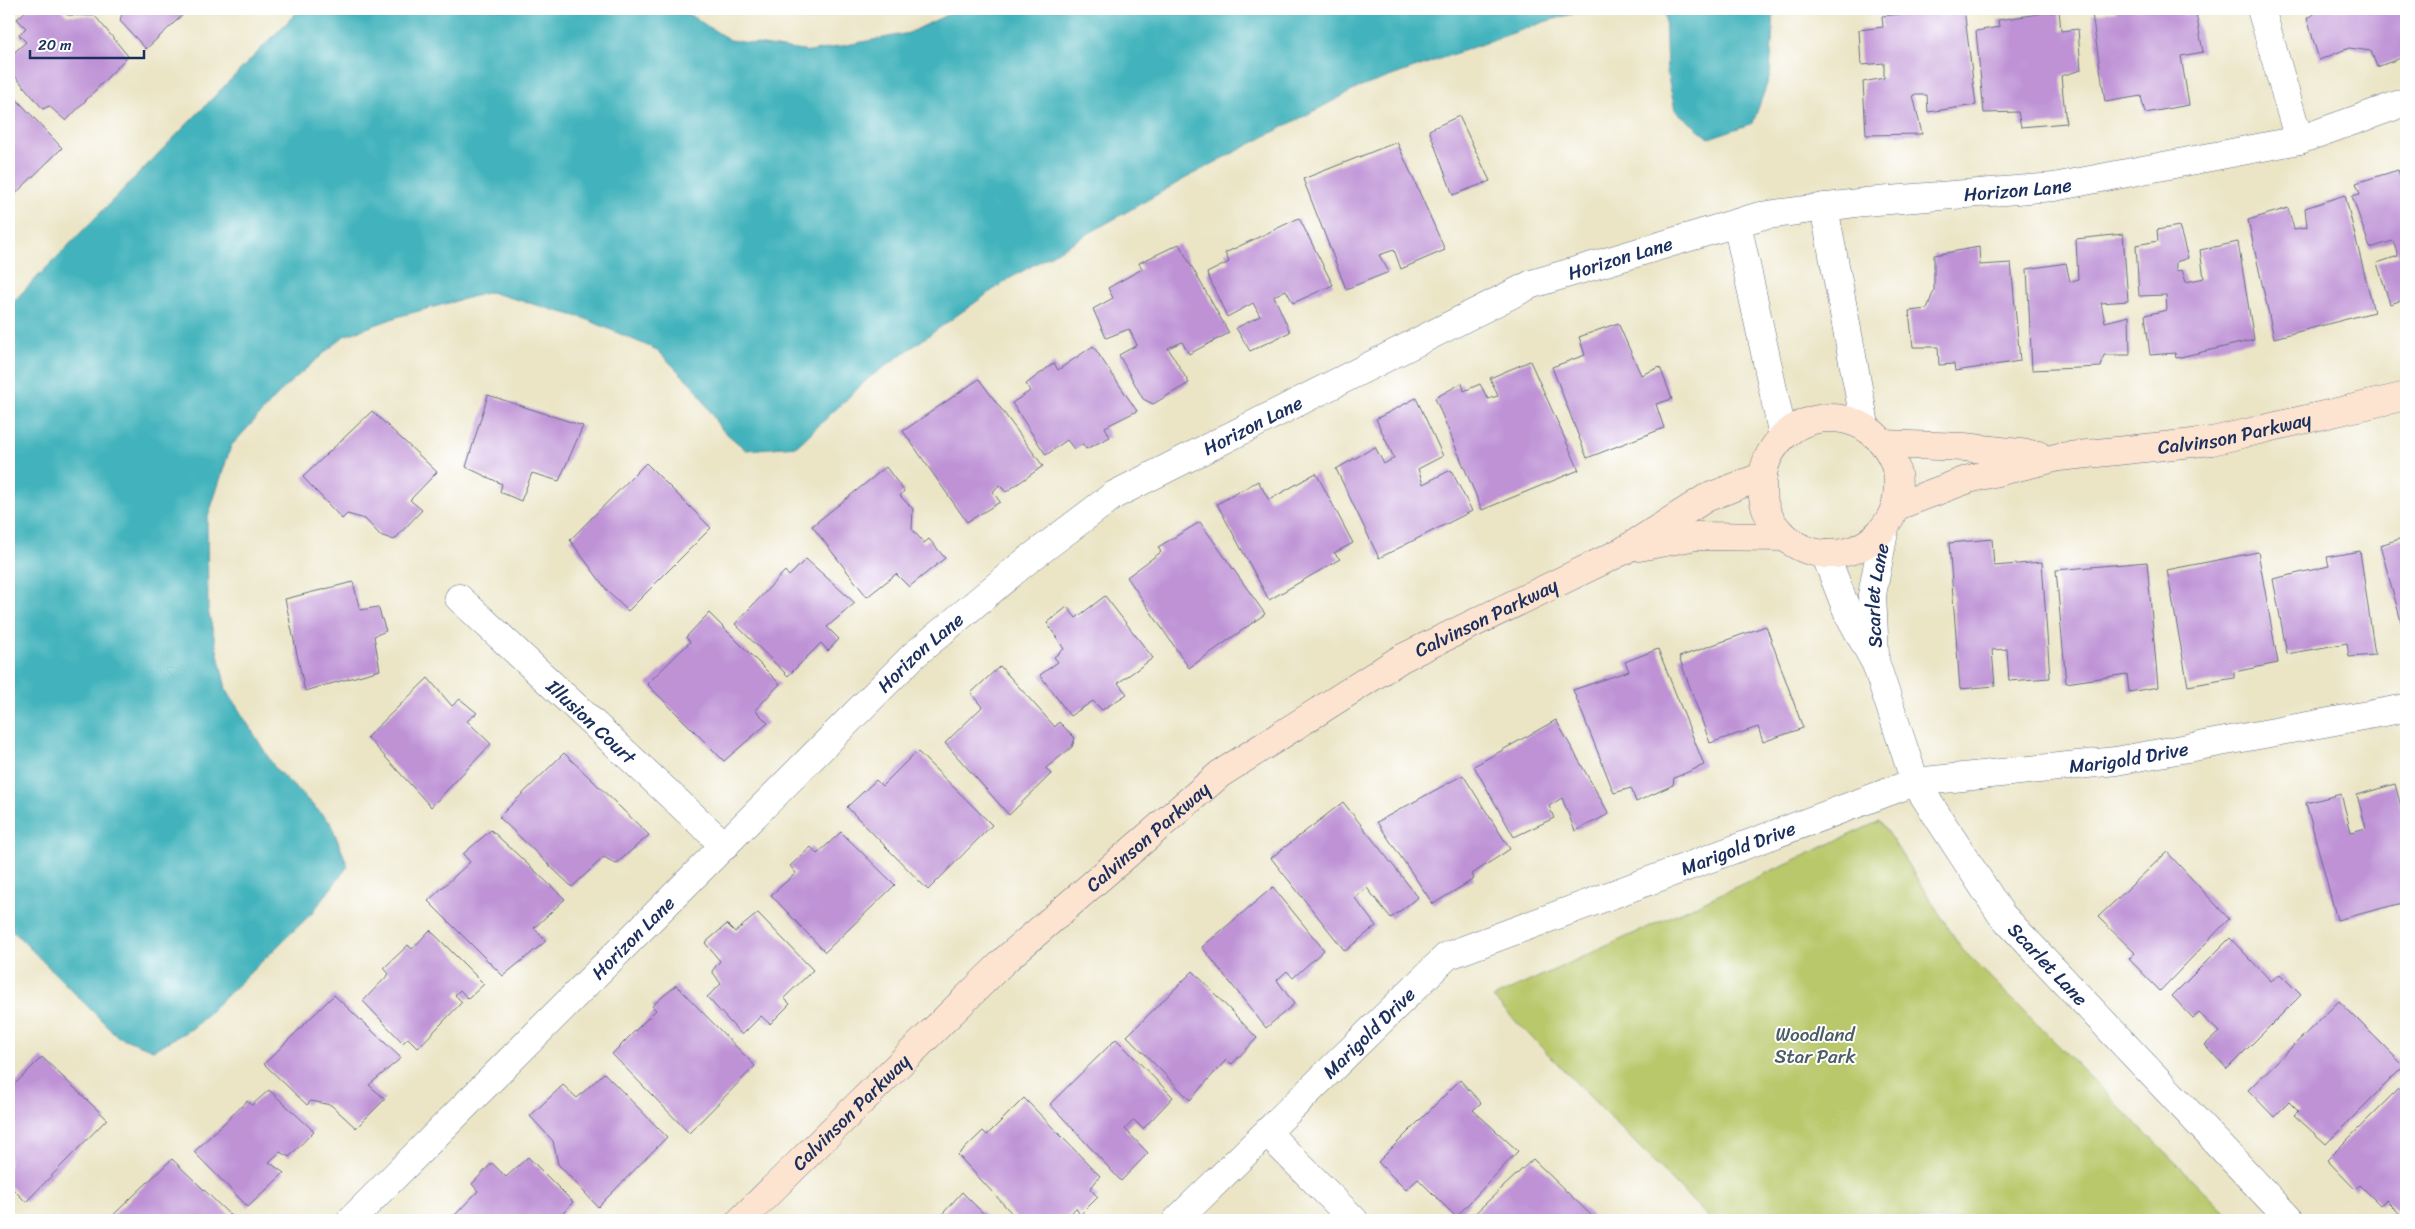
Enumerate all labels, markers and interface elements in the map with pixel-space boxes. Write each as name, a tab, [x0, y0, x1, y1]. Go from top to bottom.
scale bar	[30, 28, 144, 60]
text: 20 m	[38, 32, 72, 58]
street label: Horizon Lane	[1962, 167, 2075, 211]
street label: Horizon Lane	[1564, 226, 1677, 289]
street label: Horizon Lane	[1197, 386, 1308, 464]
street label: Calvinson Parkway	[2156, 402, 2315, 463]
street label: Scarlet Lane	[1855, 540, 1898, 649]
street label: Calvinson Parkway	[1409, 568, 1564, 666]
street label: Horizon Lane	[869, 603, 971, 700]
street label: Illusion Court	[538, 670, 645, 773]
street label: Marigold Drive	[2067, 732, 2191, 782]
street label: Calvinson Parkway	[1078, 773, 1218, 900]
street label: Marigold Drive	[1676, 811, 1800, 884]
street label: Horizon Lane	[583, 887, 683, 987]
street label: Scarlet Lane	[2000, 914, 2097, 1014]
street label: Marigold Drive	[1314, 979, 1423, 1087]
park label: Woodland Star Park	[1774, 1018, 1857, 1073]
street label: Calvinson Parkway	[784, 1045, 918, 1178]

